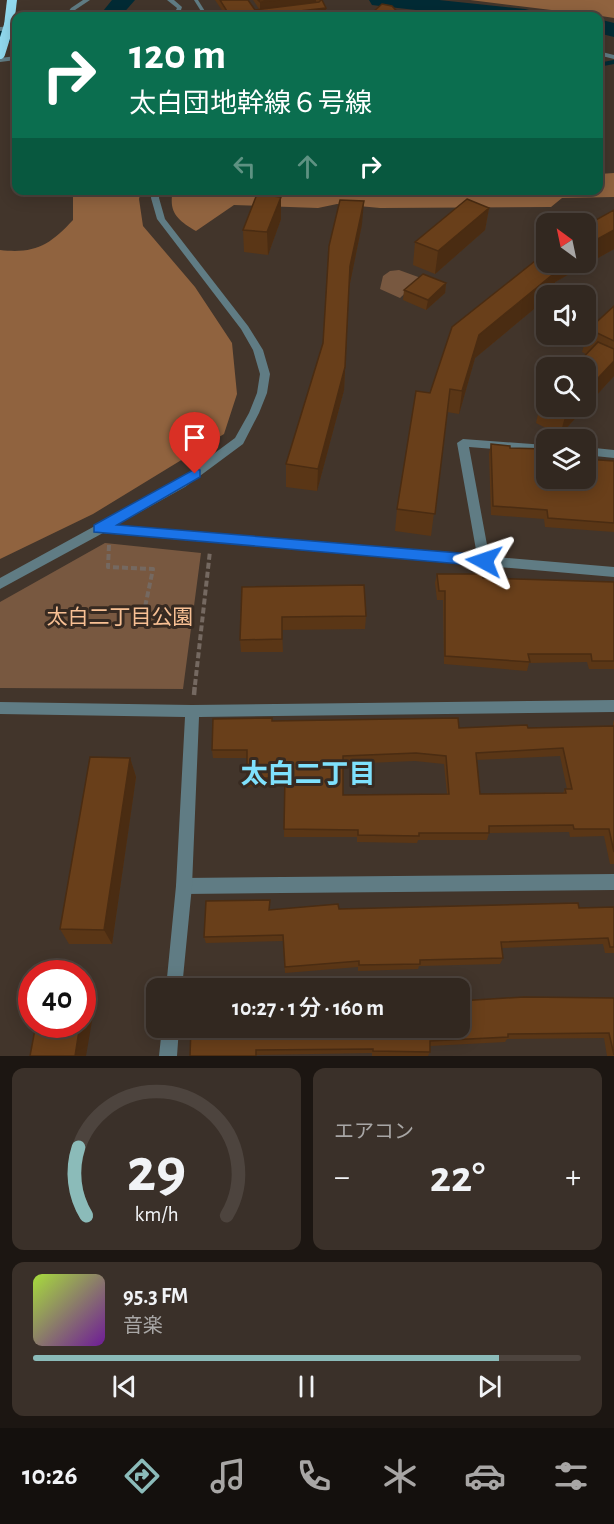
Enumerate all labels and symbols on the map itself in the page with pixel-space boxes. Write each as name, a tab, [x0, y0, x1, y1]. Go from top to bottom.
north arrow	[536, 213, 596, 273]
pin	[169, 412, 220, 474]
position arrow	[452, 529, 516, 593]
park label: 太白二丁目公園	[47, 606, 194, 628]
district label: 太白二丁目	[241, 759, 376, 788]
speed limit sign: 40	[18, 960, 96, 1038]

